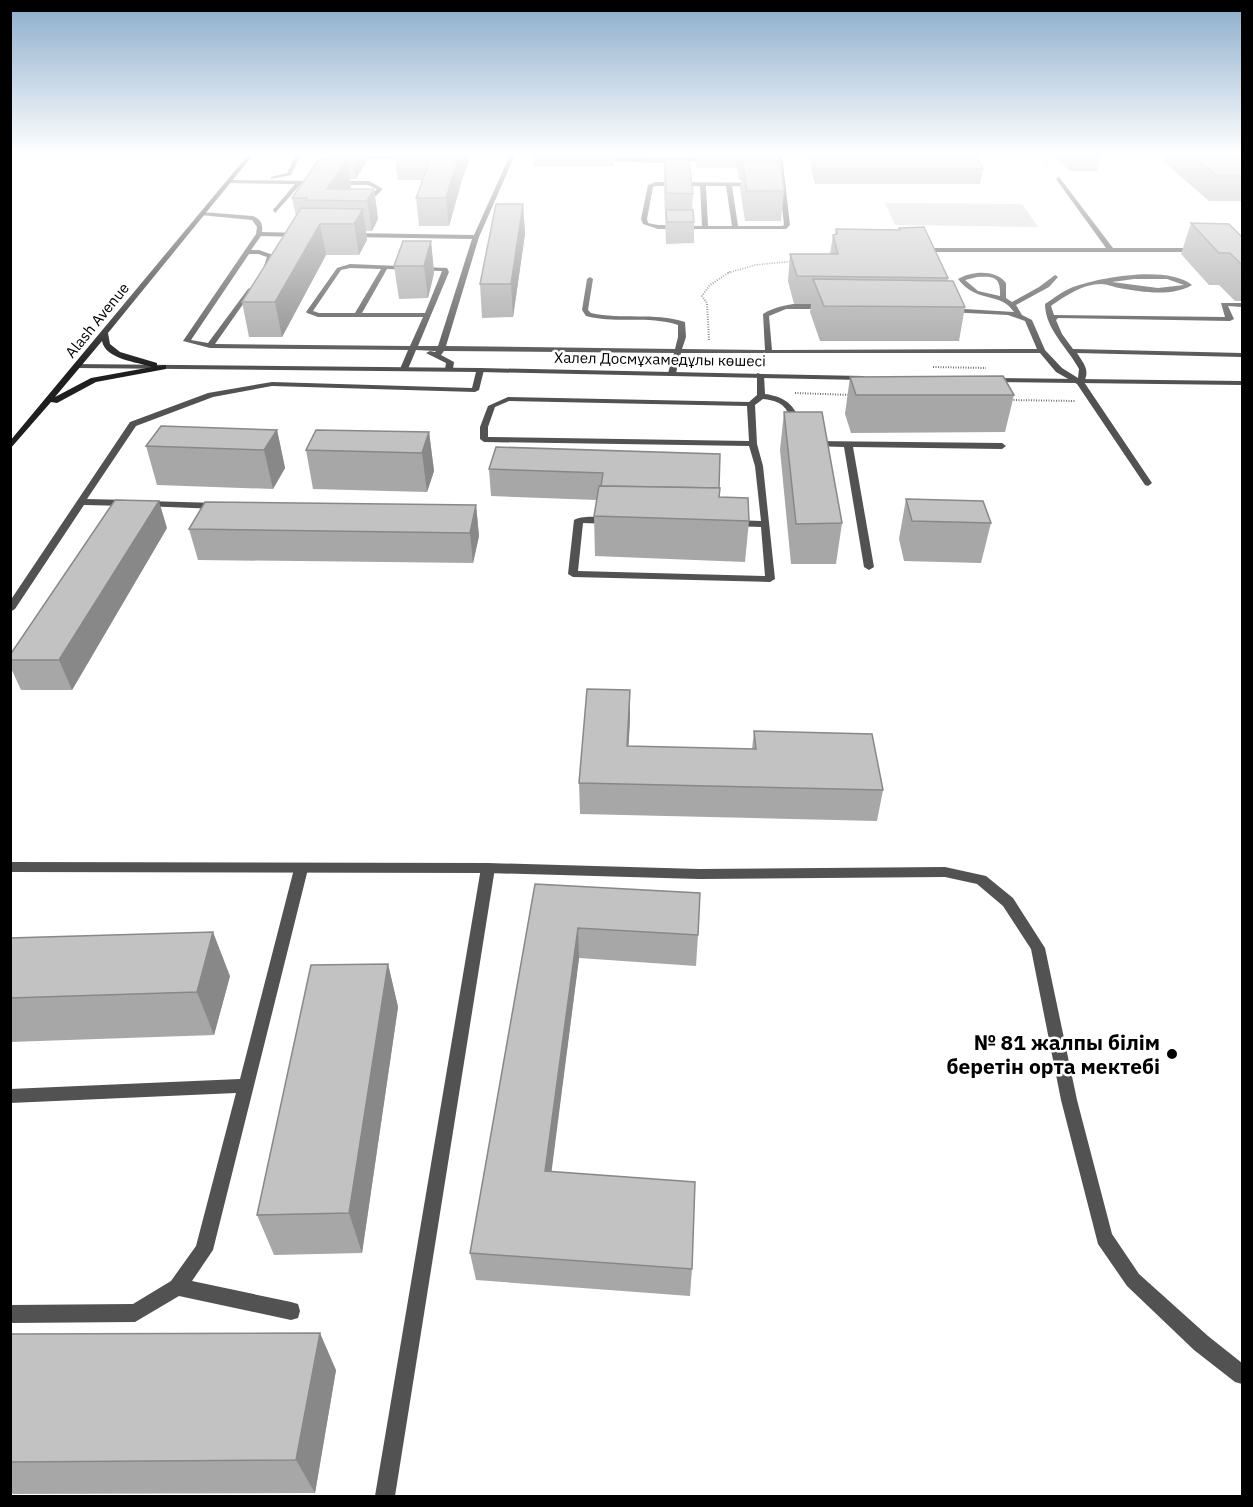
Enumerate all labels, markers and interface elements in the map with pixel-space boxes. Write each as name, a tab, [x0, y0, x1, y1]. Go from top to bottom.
street label: Alash Avenue	[61, 279, 133, 361]
street label: Халел Досмұхамедұлы көшесі	[554, 348, 766, 370]
place label: № 81 жалпы білім беретін орта мектебі	[947, 1028, 1160, 1080]
marker: № 81 жалпы білім беретін орта мектебі	[1165, 1047, 1179, 1061]

